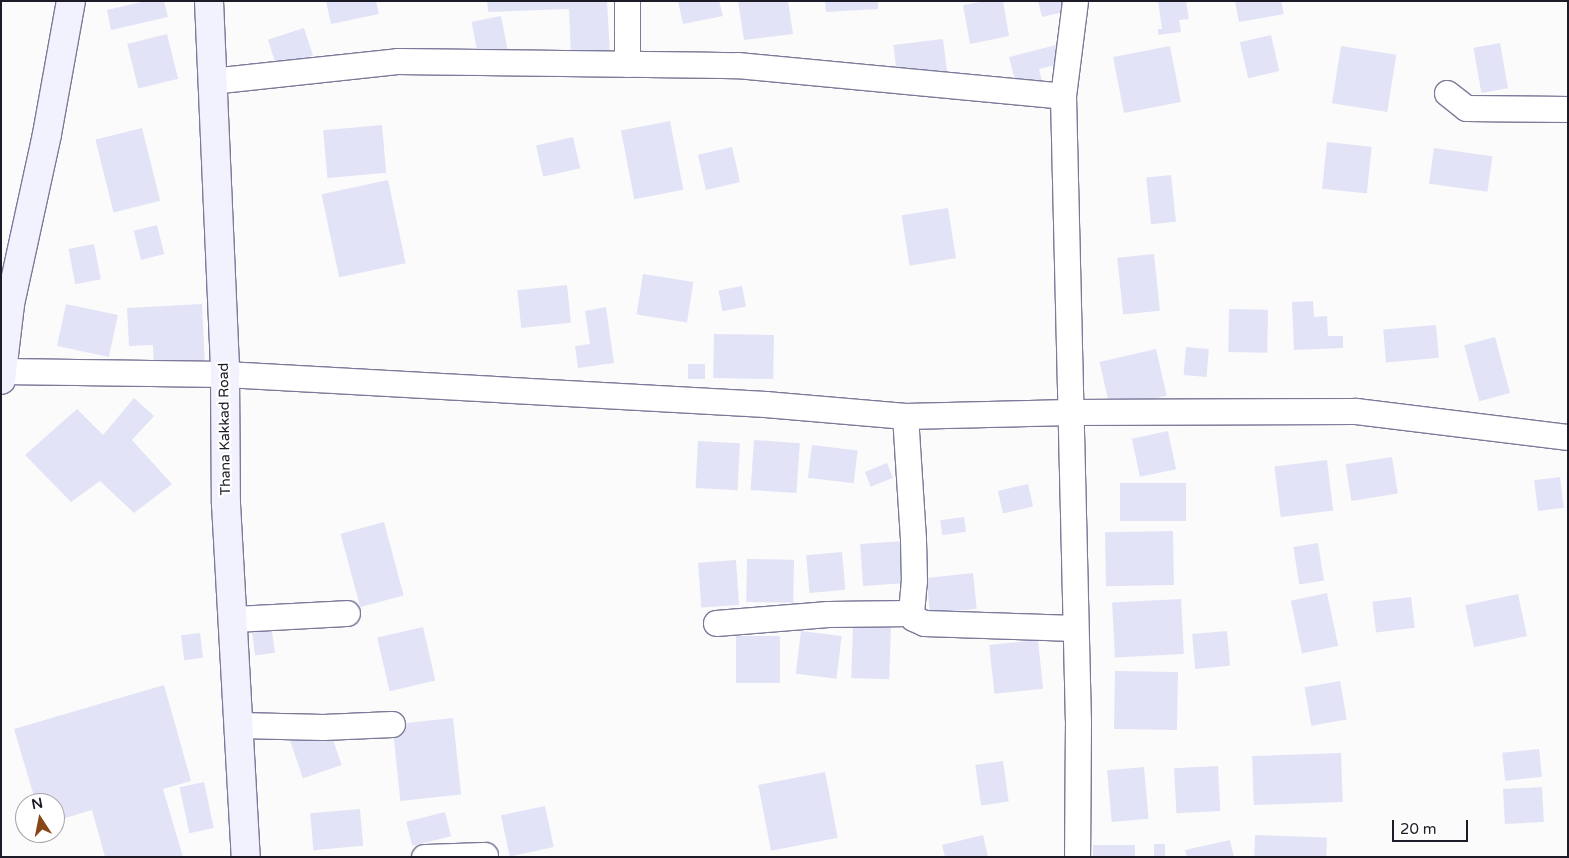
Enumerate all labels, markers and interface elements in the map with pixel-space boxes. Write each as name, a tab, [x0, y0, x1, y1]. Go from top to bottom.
street label: Thana Kakkad Road	[215, 362, 235, 496]
north arrow	[15, 793, 65, 843]
text: N	[30, 794, 44, 813]
scale bar	[1394, 810, 1470, 842]
text: 20 m	[1400, 820, 1437, 838]

